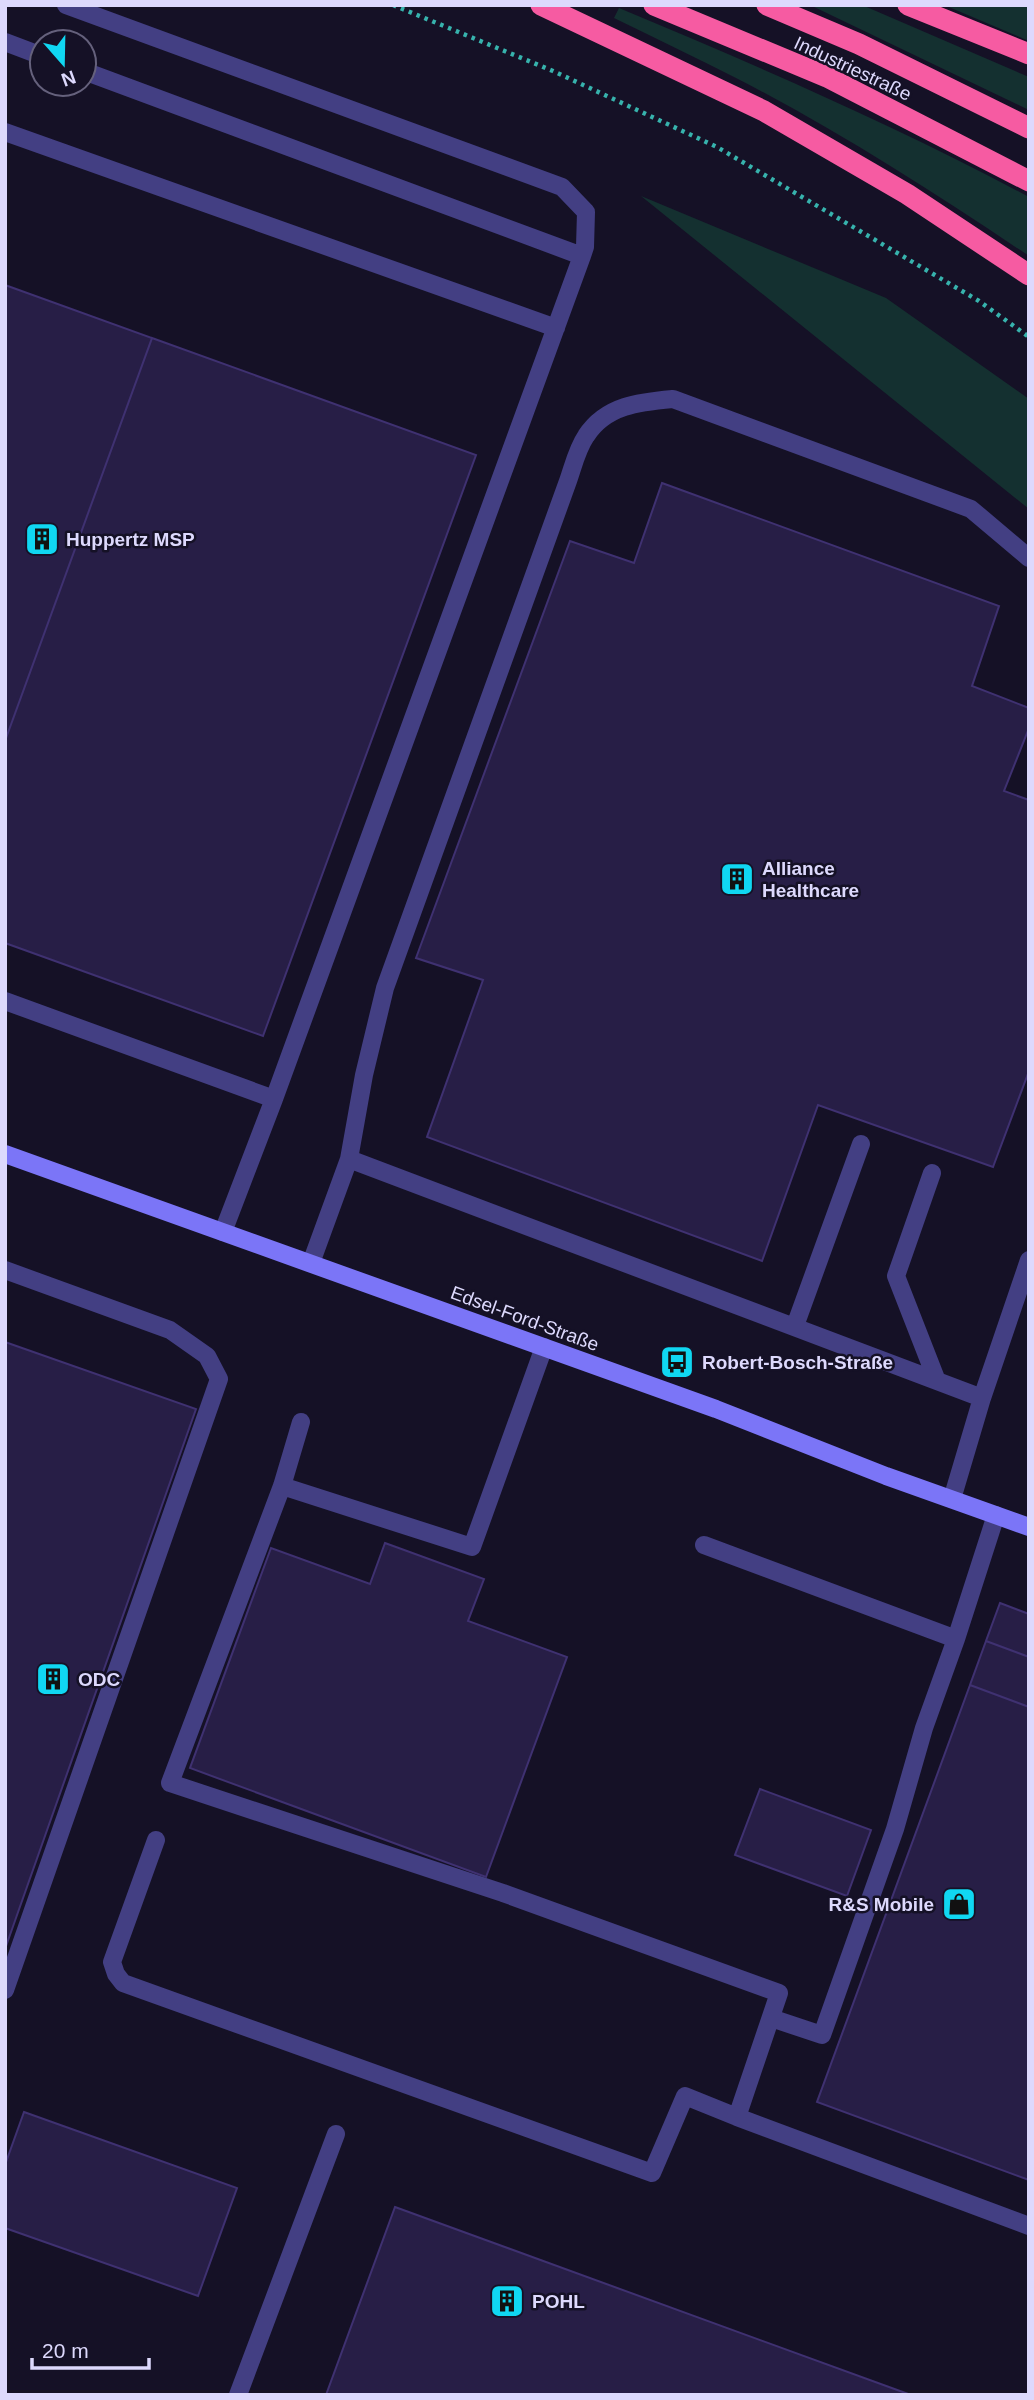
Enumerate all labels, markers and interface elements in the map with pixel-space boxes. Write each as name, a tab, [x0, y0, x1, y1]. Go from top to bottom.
north arrow	[28, 28, 98, 98]
street label: Industriestraße	[791, 32, 915, 105]
text: N	[59, 66, 79, 91]
building icon: Huppertz MSP	[23, 520, 61, 558]
place label: Huppertz MSP	[66, 529, 195, 550]
place label: Alliance Healthcare	[762, 858, 859, 901]
building icon: Alliance Healthcare	[718, 860, 756, 898]
street label: Edsel-Ford-Straße	[448, 1282, 602, 1355]
bus stop icon: Robert-Bosch-Straße	[658, 1343, 696, 1381]
place label: Robert-Bosch-Straße	[702, 1352, 893, 1373]
building icon: ODC	[34, 1660, 72, 1698]
place label: ODC	[78, 1669, 121, 1690]
shop icon: R&S Mobile	[940, 1885, 978, 1923]
place label: R&S Mobile	[828, 1894, 934, 1915]
building icon: POHL	[488, 2282, 526, 2320]
place label: POHL	[532, 2291, 585, 2312]
scale bar	[32, 2326, 149, 2370]
text: 20 m	[42, 2339, 89, 2362]

